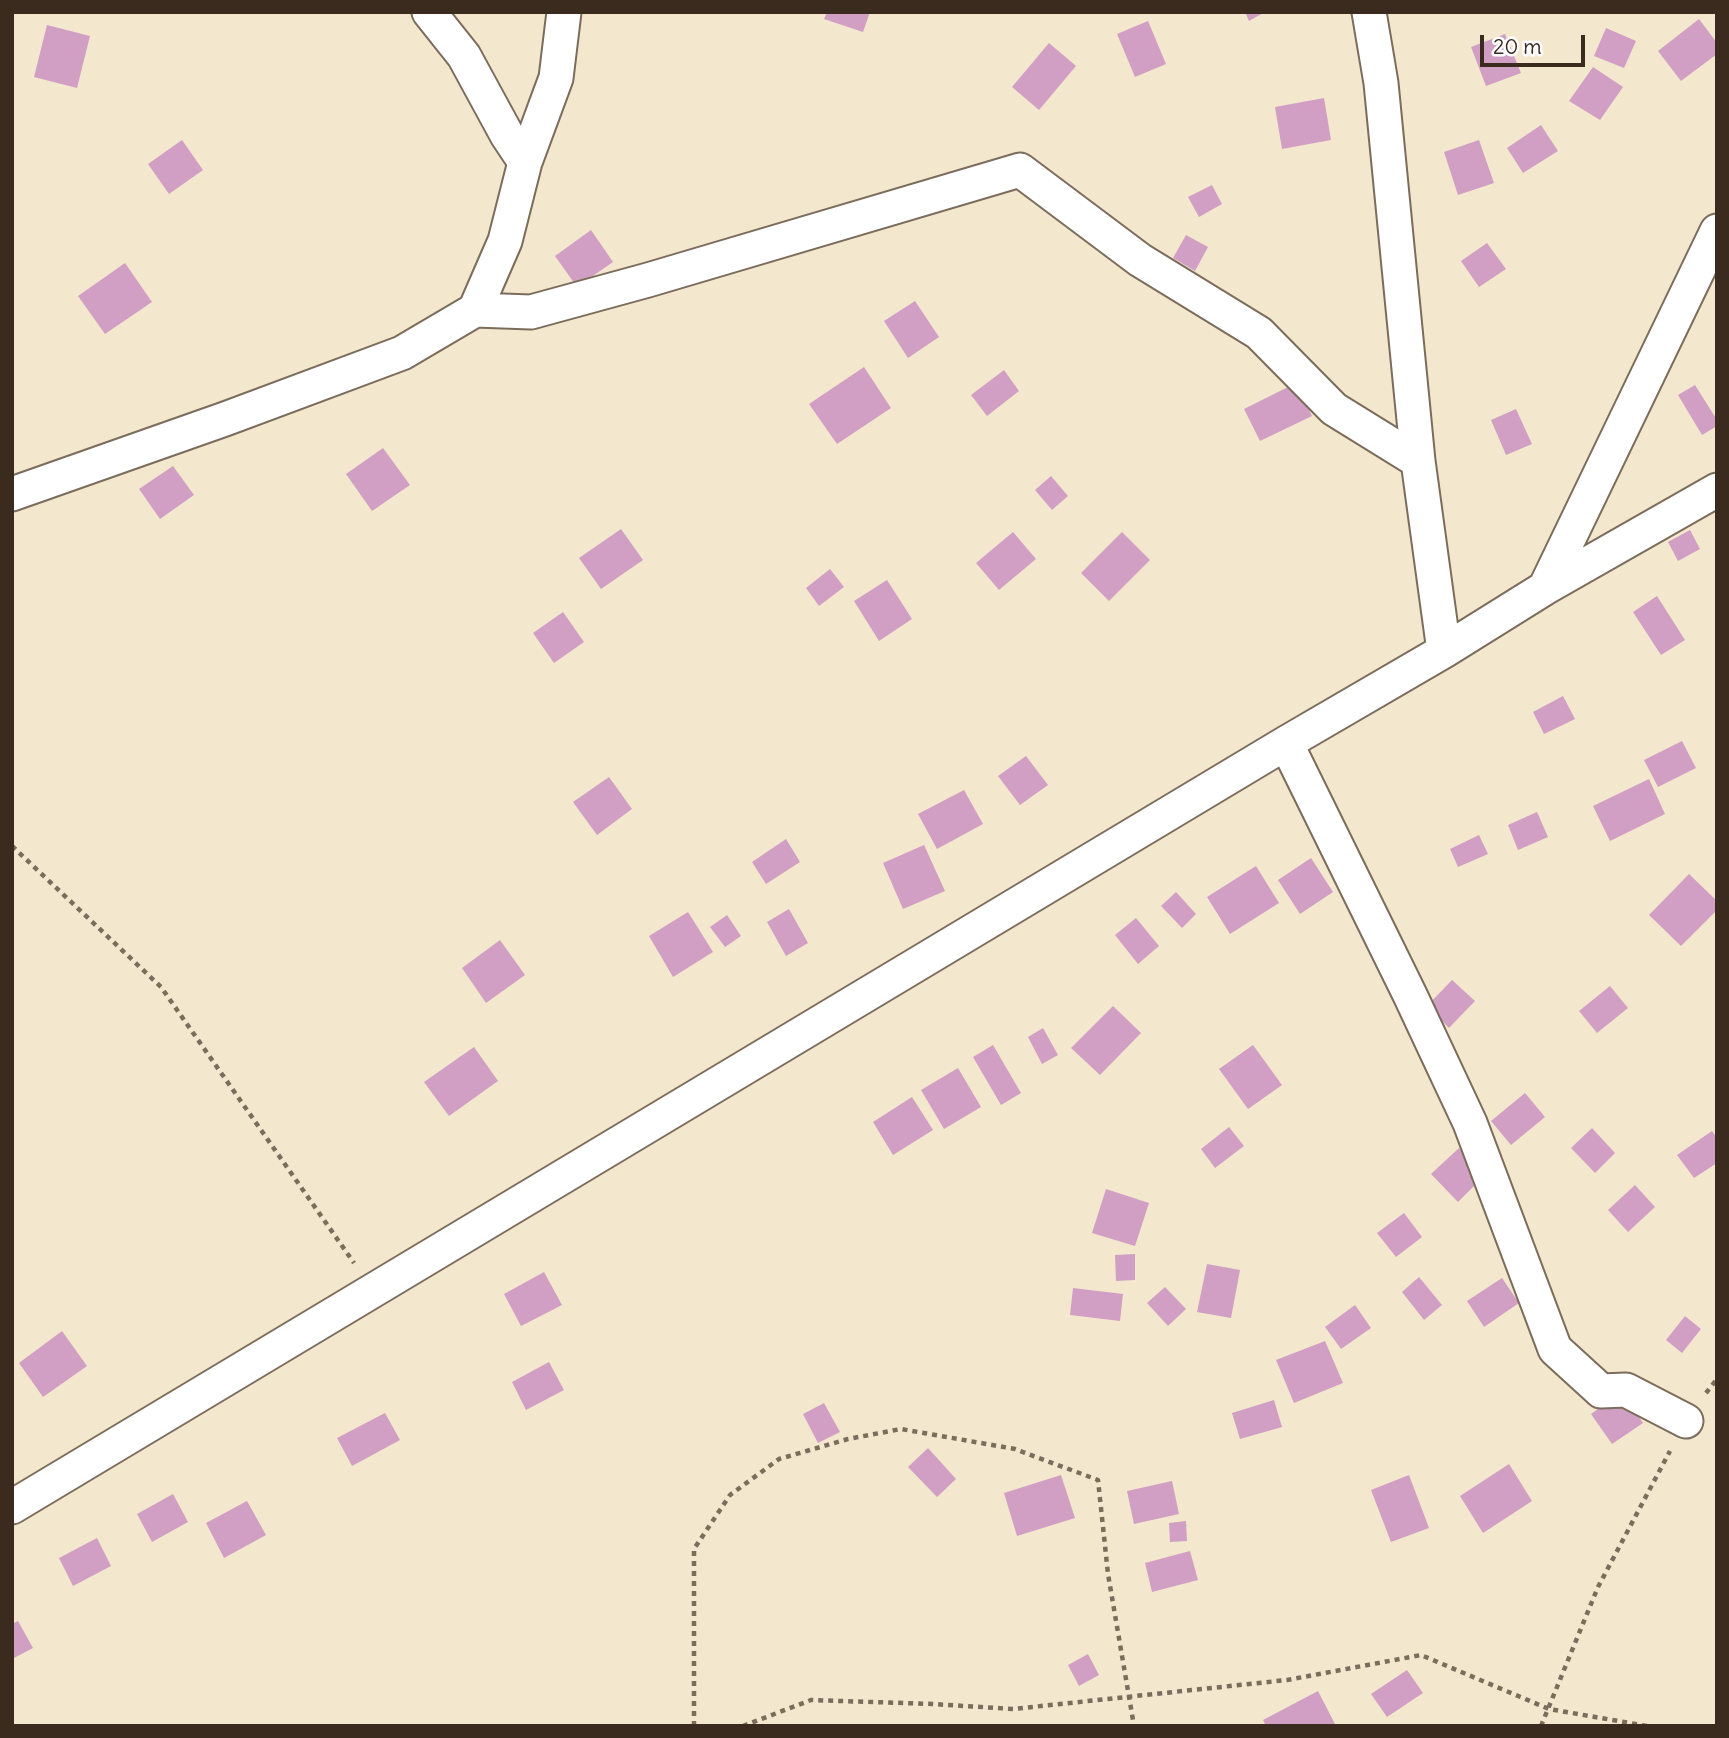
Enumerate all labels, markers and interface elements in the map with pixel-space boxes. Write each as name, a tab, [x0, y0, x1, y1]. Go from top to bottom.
scale bar	[1484, 21, 1589, 65]
text: 20 m	[1493, 33, 1542, 60]

